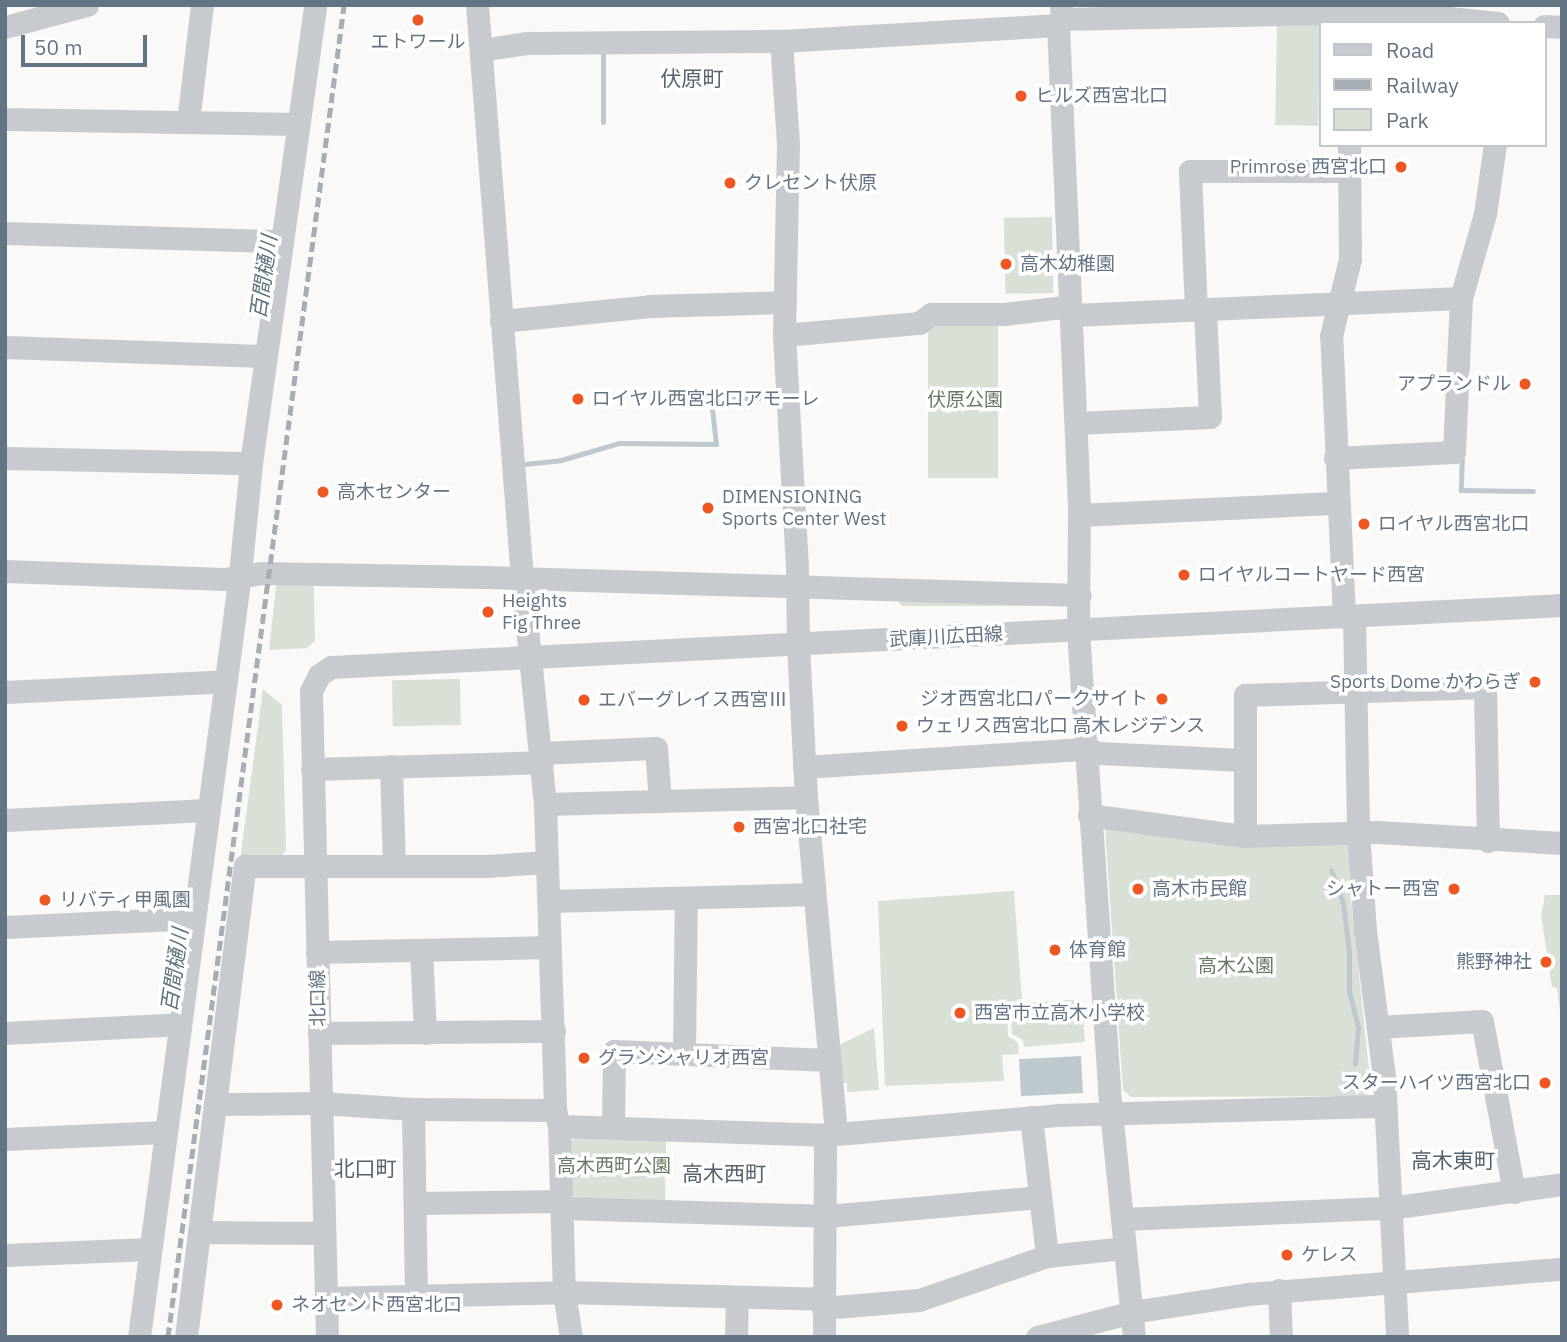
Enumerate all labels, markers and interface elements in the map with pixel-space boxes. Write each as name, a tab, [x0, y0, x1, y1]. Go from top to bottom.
marker: エトワール	[410, 12, 426, 28]
scale bar	[24, 21, 150, 65]
legend	[1318, 21, 1546, 147]
place label: エトワール	[371, 31, 465, 53]
text: 50 m	[34, 33, 83, 61]
text: Road	[1386, 36, 1434, 64]
district label: 伏原町	[661, 65, 723, 91]
text: Railway	[1386, 71, 1459, 99]
place label: ヒルズ西宮北口	[1035, 85, 1168, 107]
marker: ヒルズ西宮北口	[1013, 88, 1029, 104]
text: Park	[1386, 106, 1429, 134]
place label: Primrose 西宮北口	[1230, 156, 1387, 178]
marker: Primrose 西宮北口	[1393, 159, 1409, 175]
place label: クレセント伏原	[744, 172, 877, 194]
marker: クレセント伏原	[722, 175, 738, 191]
water label: 百間樋川	[245, 234, 281, 320]
place label: 高木幼稚園	[1020, 253, 1115, 275]
marker: 高木幼稚園	[998, 256, 1014, 272]
place label: アプランドル	[1397, 373, 1511, 395]
marker: アプランドル	[1517, 376, 1533, 392]
place label: ロイヤル西宮北口アモーレ	[592, 388, 820, 410]
park label: 伏原公園	[927, 389, 1003, 411]
marker: ロイヤル西宮北口アモーレ	[570, 391, 586, 407]
place label: 高木センター	[337, 481, 451, 503]
marker: 高木センター	[315, 484, 331, 500]
place label: DIMENSIONING Sports Center West	[722, 486, 887, 530]
marker: DIMENSIONING Sports Center West	[700, 500, 716, 516]
place label: ロイヤル西宮北口	[1378, 513, 1530, 535]
marker: ロイヤル西宮北口	[1356, 516, 1372, 532]
place label: ロイヤルコートヤード西宮	[1198, 564, 1426, 586]
marker: ロイヤルコートヤード西宮	[1176, 567, 1192, 583]
place label: Heights Fig Three	[502, 590, 581, 634]
marker: Heights Fig Three	[480, 604, 496, 620]
street label: 武庫川広田線	[888, 623, 1004, 651]
place label: Sports Dome かわらぎ	[1330, 671, 1521, 693]
marker: Sports Dome かわらぎ	[1527, 674, 1543, 690]
place label: ジオ西宮北口パークサイト	[920, 688, 1148, 710]
place label: エバーグレイス西宮Ⅲ	[598, 689, 788, 711]
marker: ジオ西宮北口パークサイト	[1154, 691, 1170, 707]
marker: エバーグレイス西宮Ⅲ	[576, 692, 592, 708]
place label: ウェリス西宮北口 高木レジデンス	[916, 715, 1205, 737]
marker: ウェリス西宮北口 高木レジデンス	[894, 718, 910, 734]
place label: 西宮北口社宅	[753, 816, 867, 838]
marker: 西宮北口社宅	[731, 819, 747, 835]
place label: 高木市民館	[1152, 878, 1247, 900]
place label: シャトー西宮	[1326, 878, 1440, 900]
marker: 高木市民館	[1130, 881, 1146, 897]
marker: シャトー西宮	[1446, 881, 1462, 897]
place label: リバティ甲風園	[59, 889, 192, 911]
marker: リバティ甲風園	[37, 892, 53, 908]
water label: 百間樋川	[156, 927, 192, 1013]
place label: 体育館	[1069, 939, 1126, 961]
marker: 体育館	[1047, 942, 1063, 958]
place label: 熊野神社	[1456, 951, 1532, 973]
marker: 熊野神社	[1538, 954, 1554, 970]
park label: 高木公園	[1198, 955, 1274, 977]
street label: 北口線	[306, 969, 330, 1027]
place label: 西宮市立高木小学校	[974, 1002, 1145, 1024]
marker: 西宮市立高木小学校	[952, 1005, 968, 1021]
place label: グランシャリオ西宮	[598, 1047, 769, 1069]
marker: グランシャリオ西宮	[576, 1050, 592, 1066]
place label: スターハイツ西宮北口	[1341, 1072, 1531, 1094]
marker: スターハイツ西宮北口	[1537, 1075, 1553, 1091]
district label: 高木東町	[1411, 1147, 1495, 1173]
district label: 北口町	[334, 1155, 396, 1181]
park label: 高木西町公園	[557, 1155, 671, 1177]
district label: 高木西町	[682, 1160, 766, 1186]
place label: ケレス	[1301, 1244, 1358, 1266]
marker: ケレス	[1279, 1247, 1295, 1263]
place label: ネオセント西宮北口	[291, 1294, 462, 1316]
marker: ネオセント西宮北口	[269, 1297, 285, 1313]

